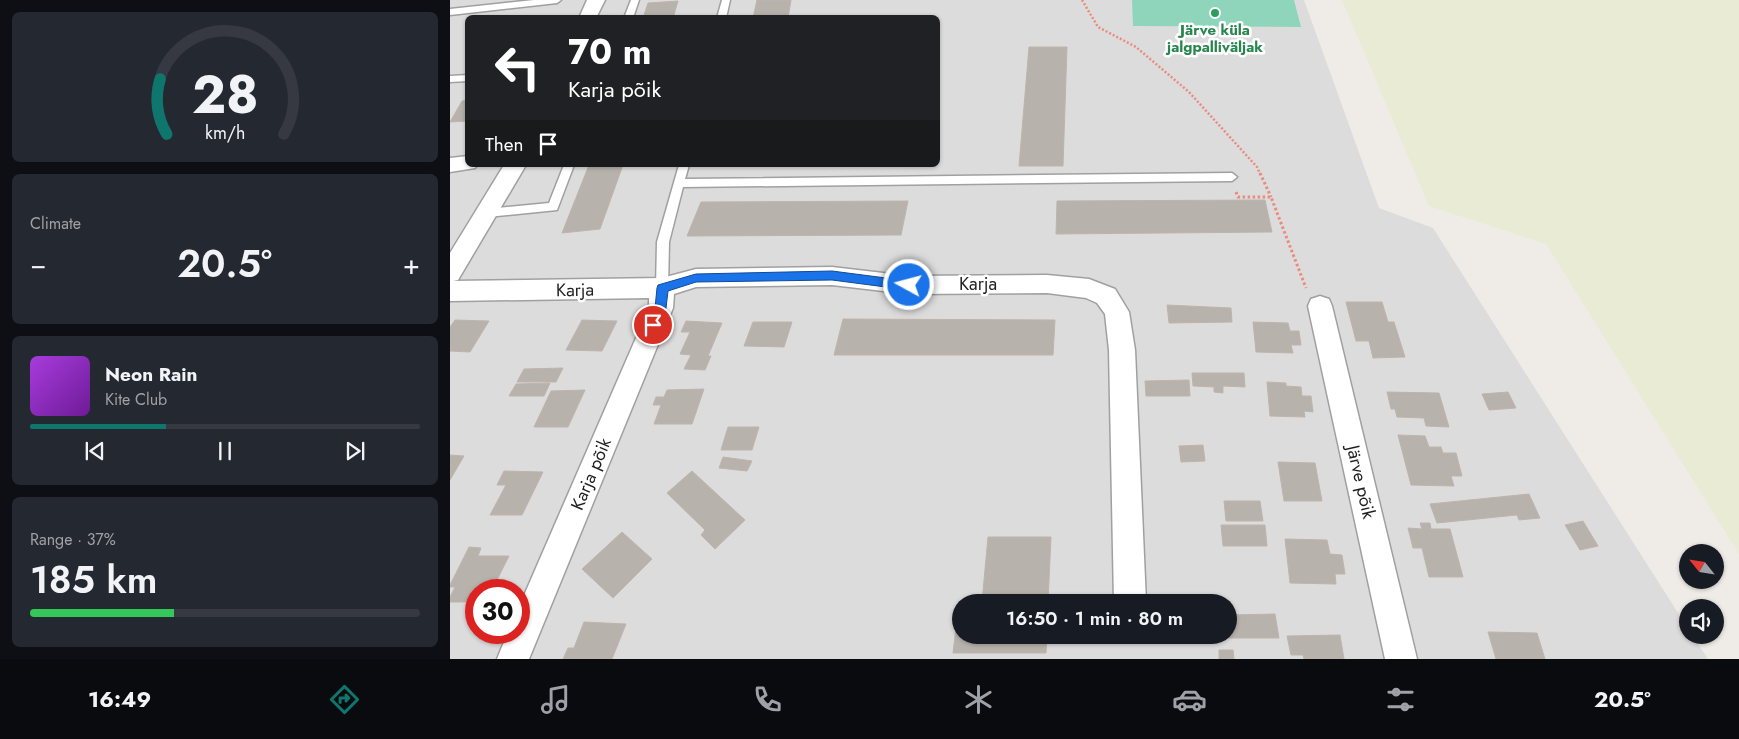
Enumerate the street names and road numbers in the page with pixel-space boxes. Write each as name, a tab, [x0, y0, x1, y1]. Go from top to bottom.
street label: Karja	[959, 271, 997, 297]
street label: Karja	[556, 277, 594, 303]
street label: Karja põik	[564, 434, 618, 514]
street label: Järve põik	[1339, 441, 1382, 521]

